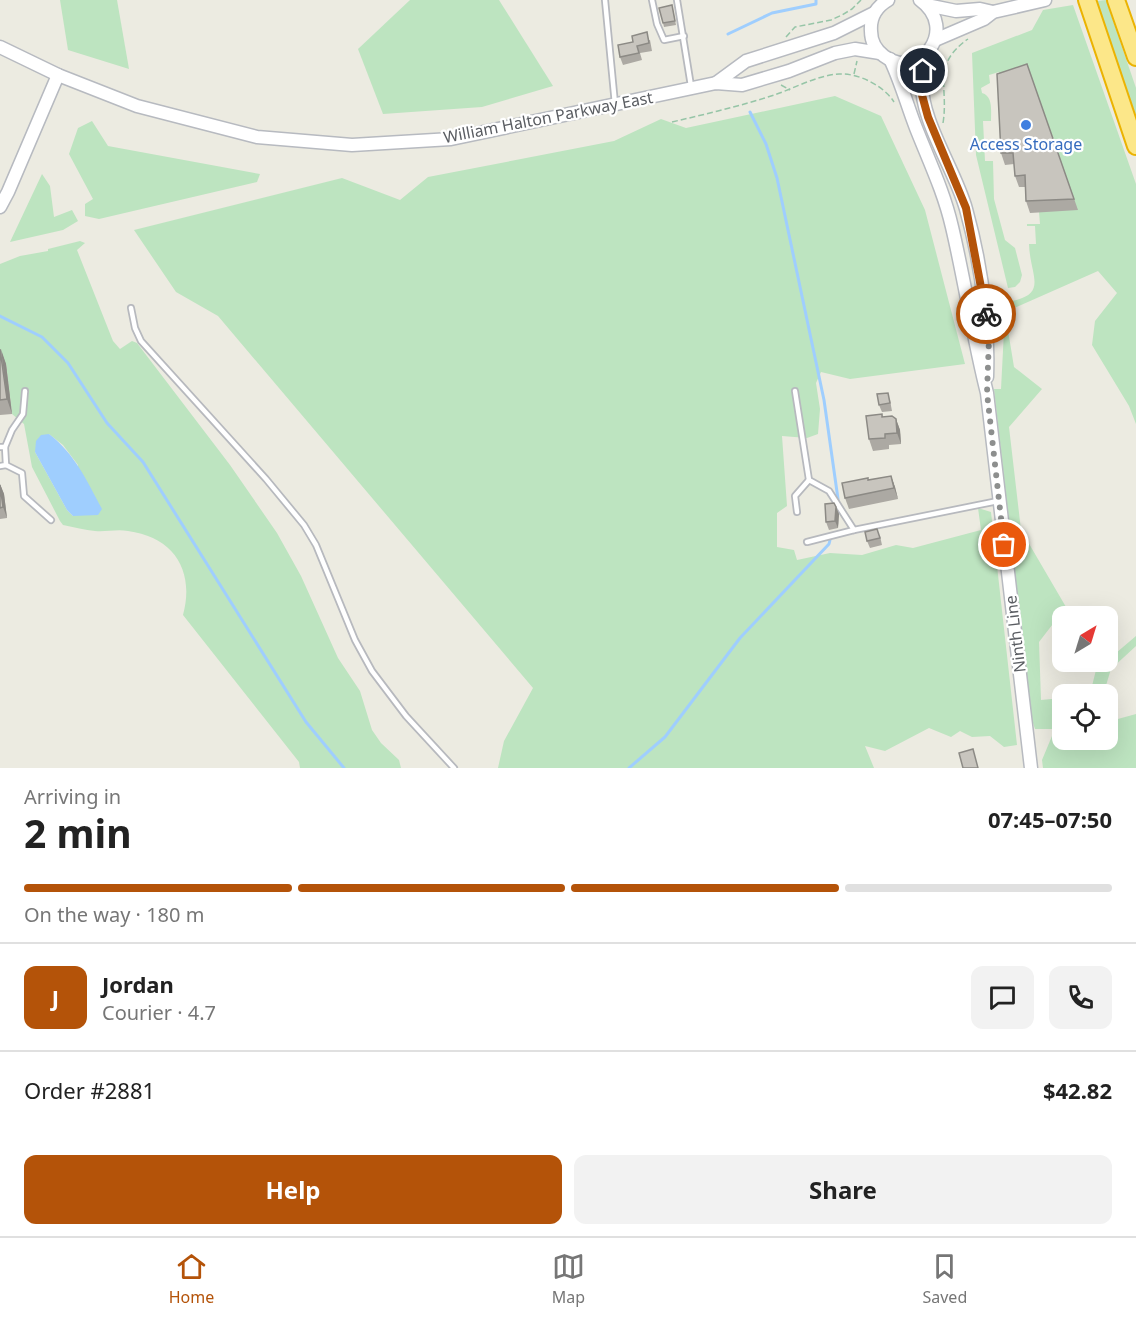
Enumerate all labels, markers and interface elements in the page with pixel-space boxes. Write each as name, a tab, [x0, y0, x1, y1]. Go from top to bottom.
pin	[897, 45, 948, 96]
icon: home	[906, 54, 939, 87]
street label: William Halton Parkway East	[441, 86, 655, 148]
marker: Access Storage	[1019, 118, 1033, 132]
place label: Access Storage	[970, 133, 1082, 155]
courier	[956, 284, 1016, 344]
icon: bike	[970, 298, 1003, 331]
pin	[978, 519, 1029, 570]
icon: bag	[987, 528, 1020, 561]
street label: Ninth Line	[999, 594, 1031, 674]
north arrow	[1052, 606, 1118, 672]
map controls	[1052, 606, 1118, 750]
button: locate	[1052, 684, 1118, 750]
text: Arriving in	[24, 783, 121, 810]
text: 07:45–07:50	[988, 804, 1112, 834]
text: 2 min	[24, 806, 131, 859]
text: On the way · 180 m	[24, 901, 204, 928]
button: chat	[971, 966, 1034, 1029]
button: phone	[1049, 966, 1112, 1029]
text: Jordan	[102, 969, 174, 999]
text: J	[52, 982, 59, 1012]
text: Courier · 4.7	[102, 999, 216, 1026]
text: Order #2881	[24, 1075, 155, 1105]
text: $42.82	[1043, 1075, 1112, 1105]
button: Help	[24, 1155, 562, 1224]
button: Share	[574, 1155, 1112, 1224]
tab: Home	[169, 1250, 214, 1308]
tab: Map	[552, 1250, 585, 1308]
tab: Saved	[922, 1250, 967, 1308]

